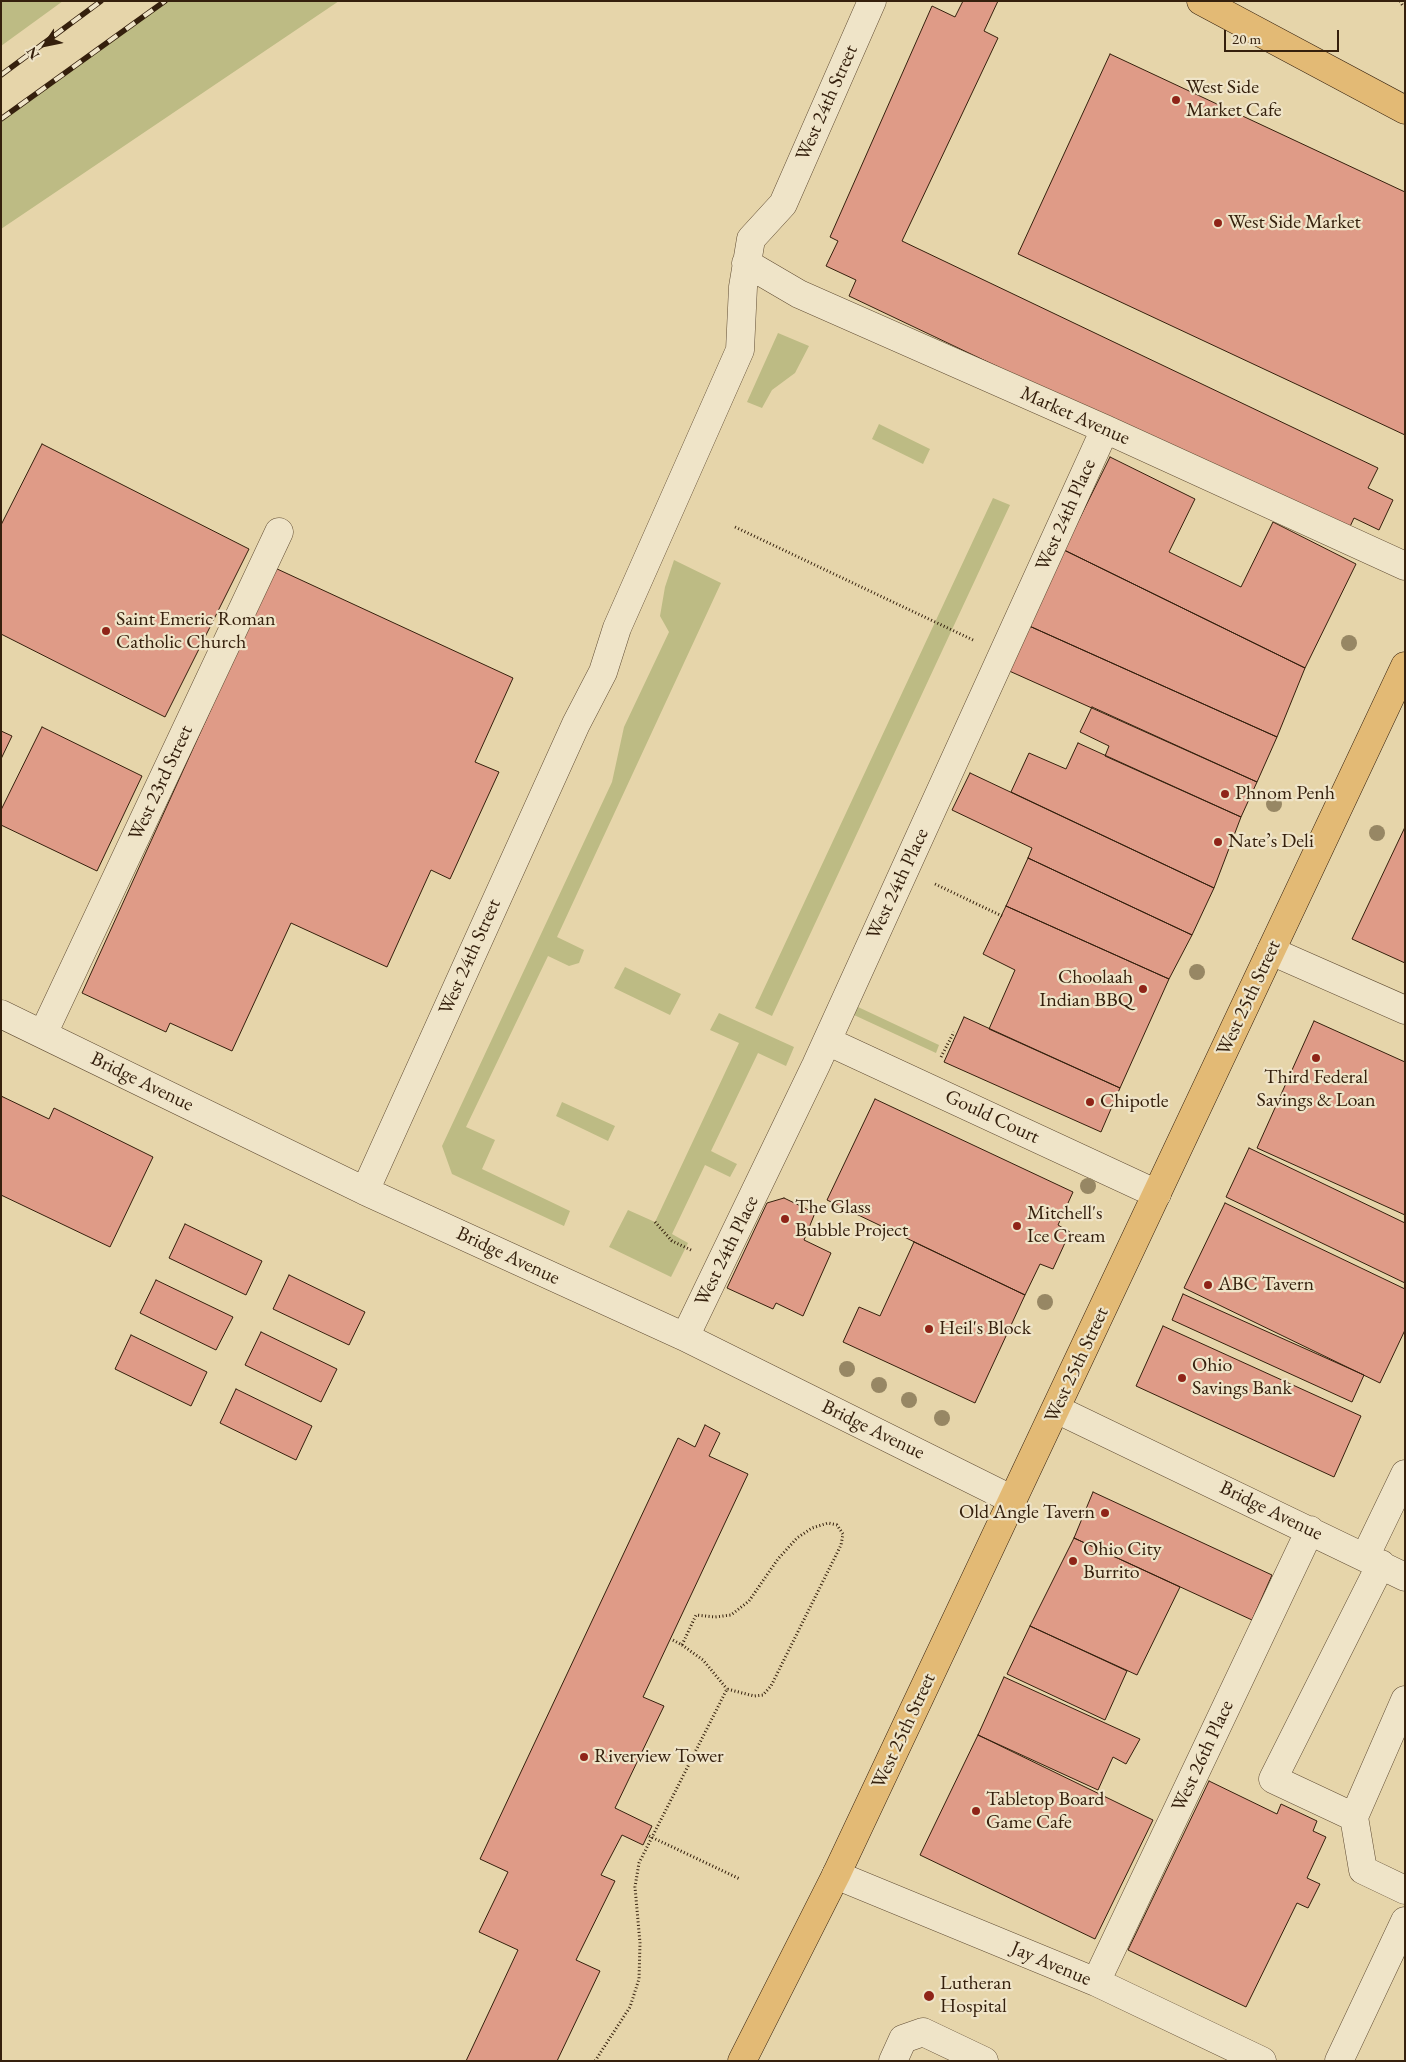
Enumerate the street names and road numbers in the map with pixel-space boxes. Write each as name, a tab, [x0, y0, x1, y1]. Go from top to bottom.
street label: West 24th Street	[791, 41, 863, 165]
street label: Market Avenue	[1017, 381, 1133, 451]
street label: West 24th Place	[1031, 455, 1101, 575]
street label: West 23rd Street	[124, 721, 198, 845]
street label: West 24th Place	[862, 825, 934, 943]
street label: West 24th Street	[434, 895, 506, 1019]
street label: West 25th Street	[1212, 936, 1286, 1060]
street label: Bridge Avenue	[87, 1047, 197, 1117]
street label: Gould Court	[941, 1085, 1043, 1149]
street label: West 24th Place	[690, 1192, 764, 1310]
street label: Bridge Avenue	[452, 1222, 564, 1290]
street label: West 25th Street	[1040, 1303, 1114, 1427]
street label: Bridge Avenue	[818, 1395, 928, 1465]
street label: Bridge Avenue	[1216, 1476, 1326, 1546]
street label: West 25th Street	[867, 1669, 941, 1793]
street label: West 26th Place	[1167, 1697, 1239, 1815]
street label: Jay Avenue	[1007, 1936, 1095, 1992]

